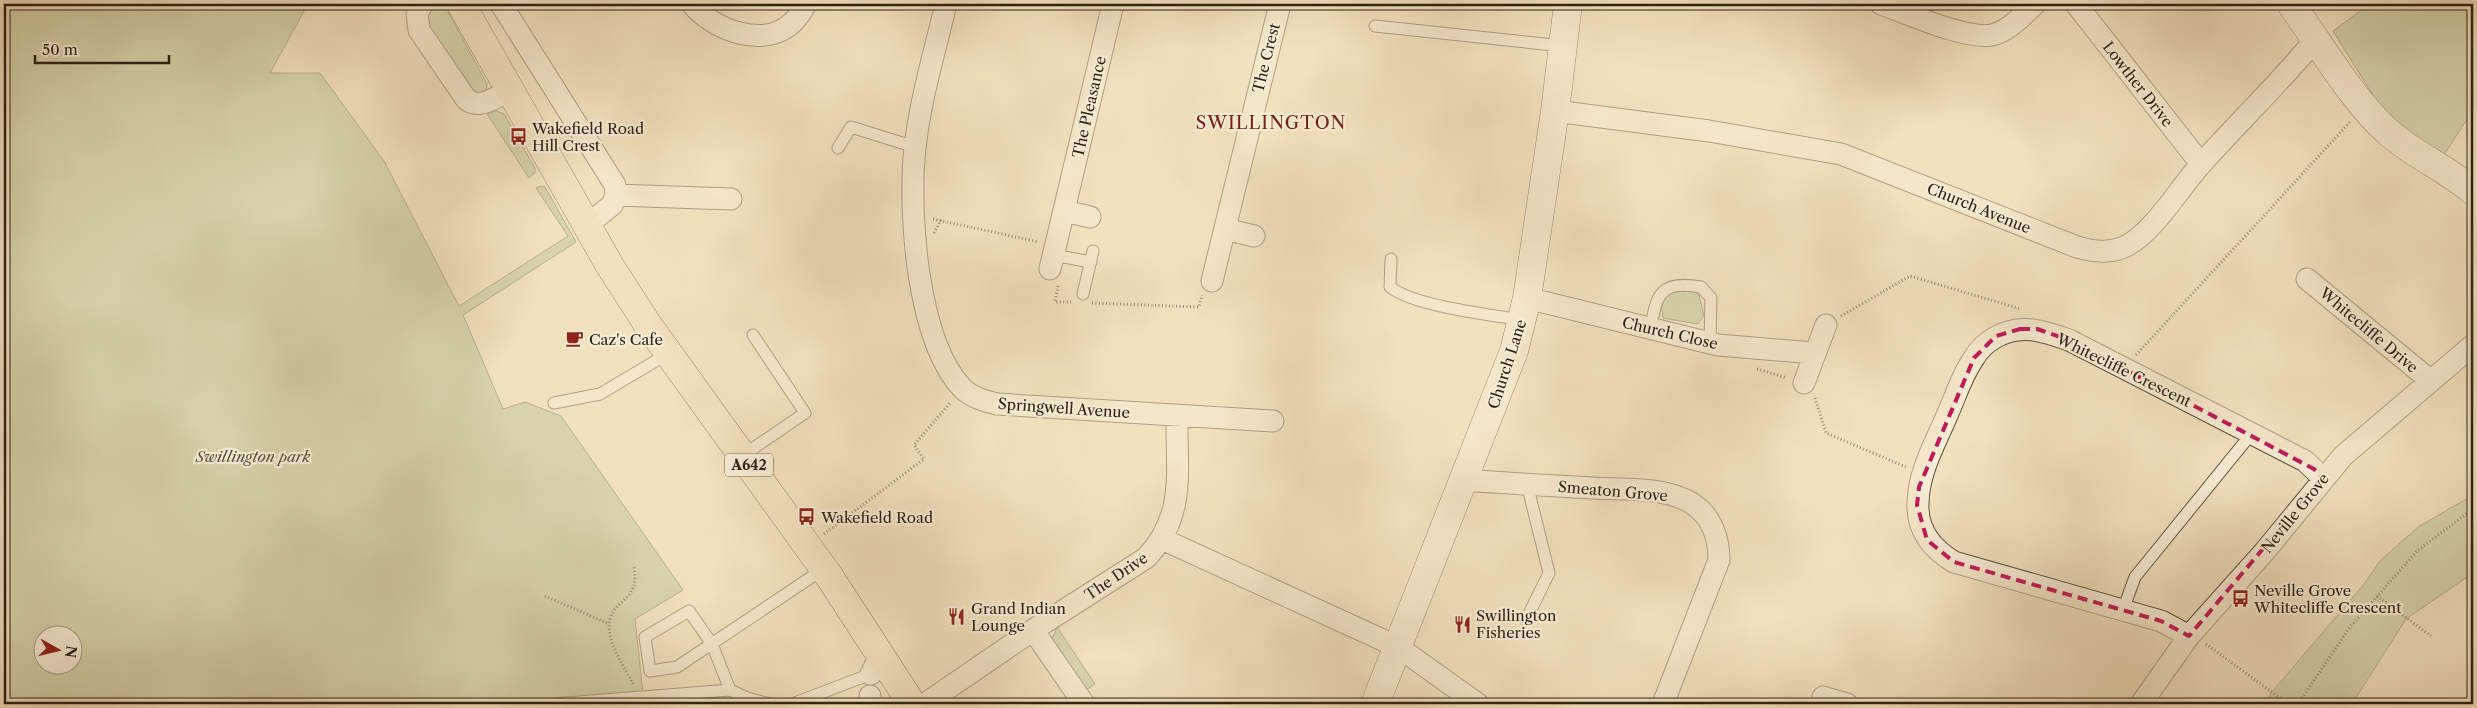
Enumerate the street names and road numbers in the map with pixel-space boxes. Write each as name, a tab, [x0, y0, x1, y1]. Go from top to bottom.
street label: The Crest	[1248, 21, 1284, 95]
street label: Lowther Drive	[2099, 38, 2177, 130]
street label: The Pleasance	[1068, 54, 1110, 160]
street label: Church Avenue	[1924, 179, 2034, 237]
street label: Whitecliffe Drive	[2315, 283, 2422, 377]
street label: Church Close	[1620, 313, 1720, 353]
street label: Church Lane	[1484, 317, 1530, 411]
street label: Whitecliffe Crescent	[2053, 329, 2195, 411]
street label: Springwell Avenue	[997, 394, 1131, 422]
road number: A642	[725, 454, 773, 476]
street label: Neville Grove	[2257, 469, 2333, 557]
street label: Smeaton Grove	[1557, 477, 1669, 505]
street label: The Drive	[1081, 548, 1151, 604]

